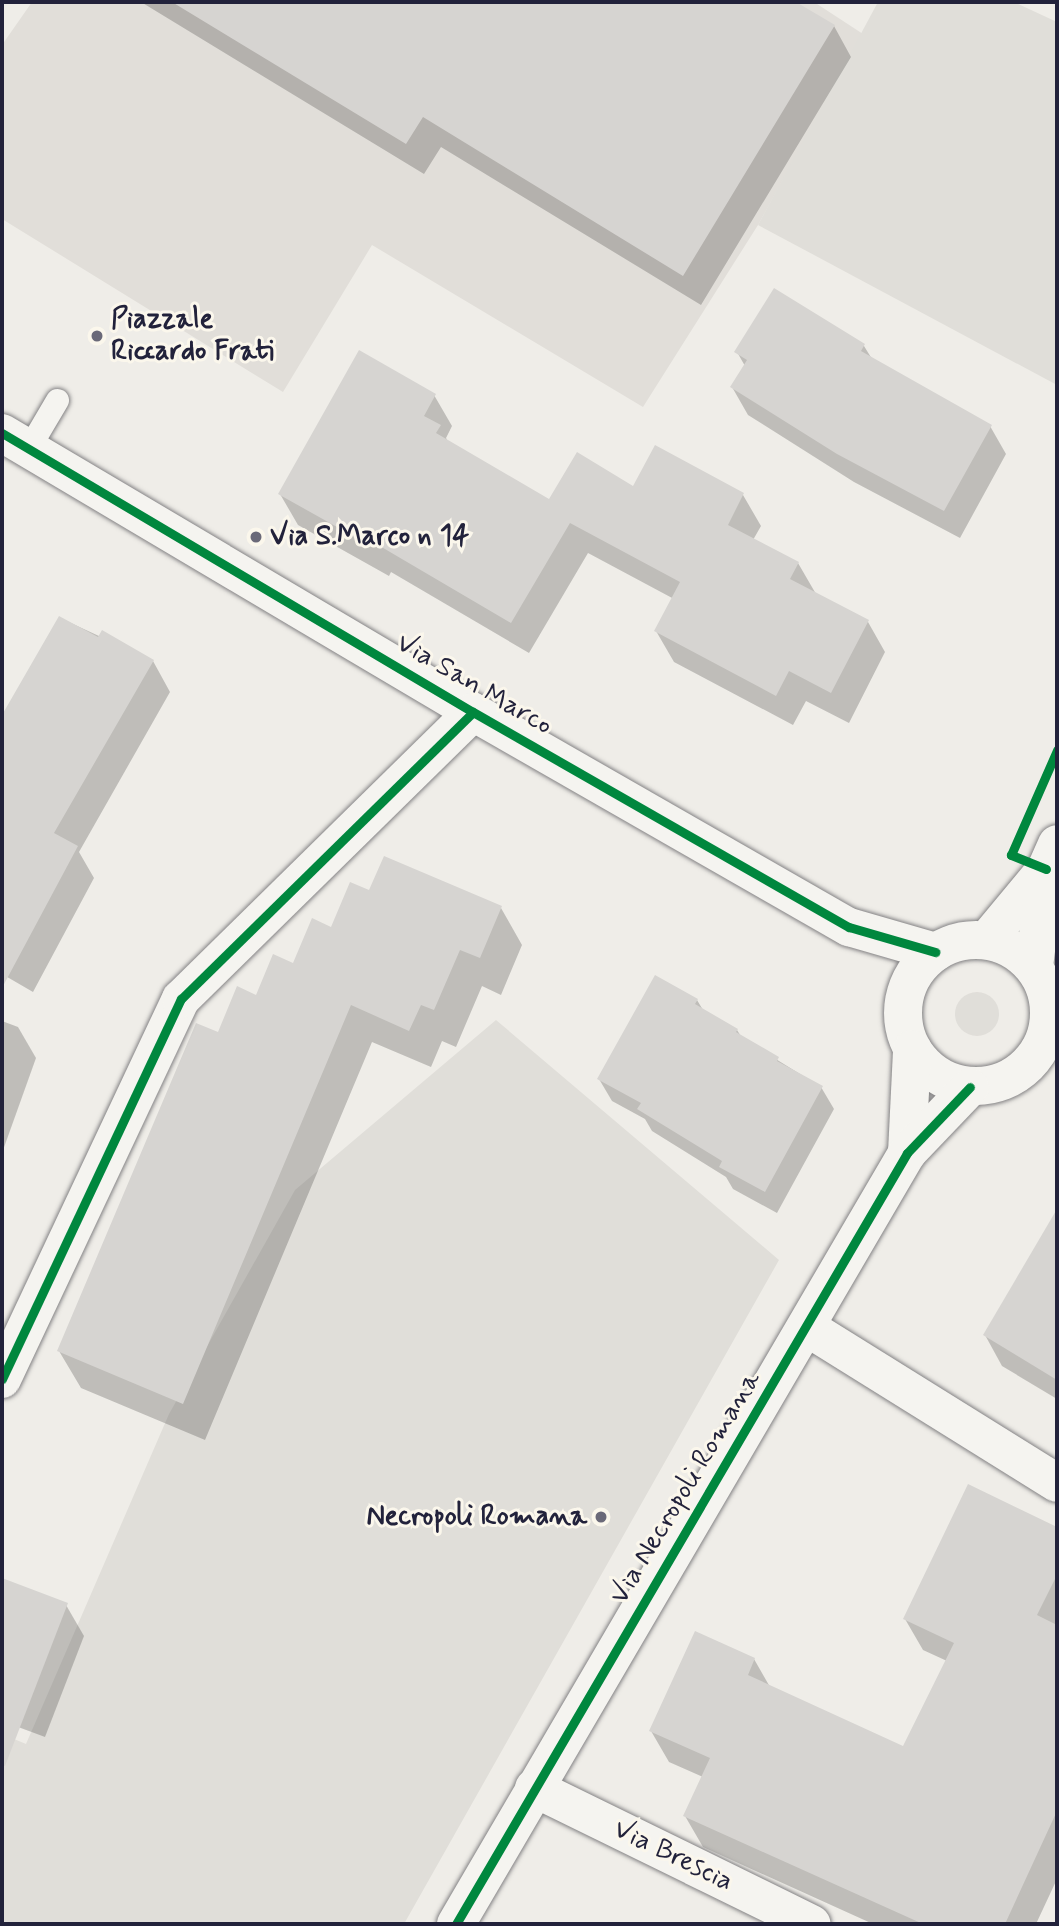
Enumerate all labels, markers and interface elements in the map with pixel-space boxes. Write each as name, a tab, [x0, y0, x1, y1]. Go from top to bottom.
place label: Piazzale Riccardo Frati	[111, 303, 272, 369]
marker: Piazzale Riccardo Frati	[89, 328, 105, 344]
place label: Via S.Marco n 14	[270, 520, 469, 554]
marker: Via S.Marco n 14	[248, 529, 264, 545]
street label: Via San Marco	[391, 627, 557, 743]
street label: Via Necropoli Romana	[603, 1365, 769, 1611]
place label: Necropoli Romana	[366, 1500, 587, 1534]
marker: Necropoli Romana	[593, 1509, 609, 1525]
street label: Via Brescia	[606, 1812, 740, 1900]

